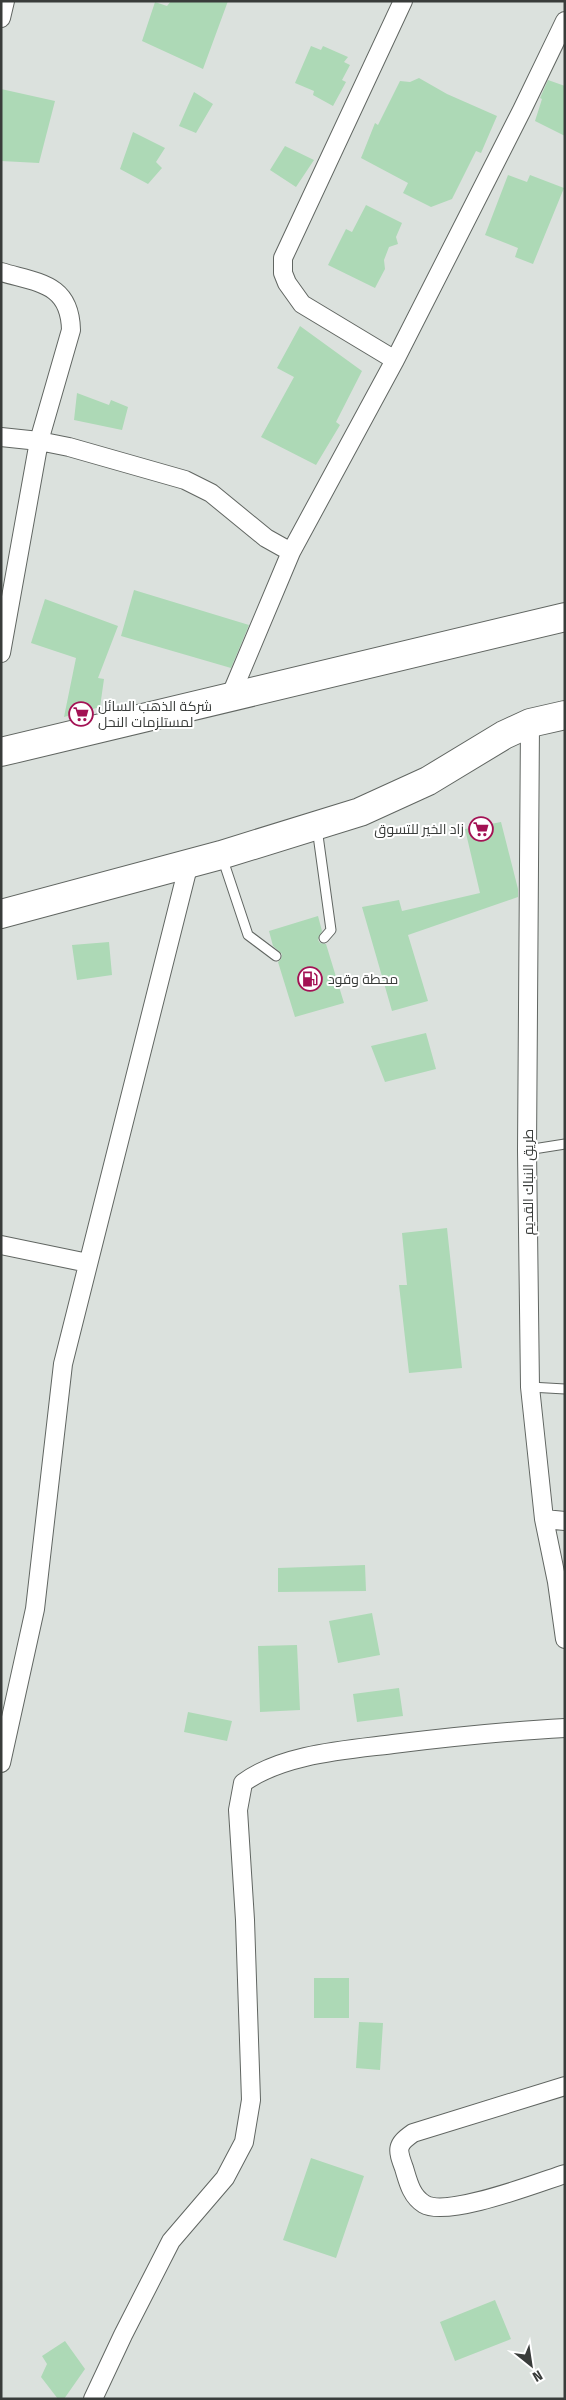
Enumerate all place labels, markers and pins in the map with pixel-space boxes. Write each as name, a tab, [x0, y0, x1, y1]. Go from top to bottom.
place label: شركة الذهب السائل لمستلزمات النحل	[98, 698, 212, 731]
supermarket icon: شركة الذهب السائل لمستلزمات النحل	[68, 701, 94, 727]
supermarket icon: زاد الخير للتسوق	[468, 816, 494, 842]
place label: زاد الخير للتسوق	[374, 821, 464, 838]
fuel station icon: محطة وقود	[297, 966, 323, 992]
place label: محطة وقود	[328, 971, 398, 988]

